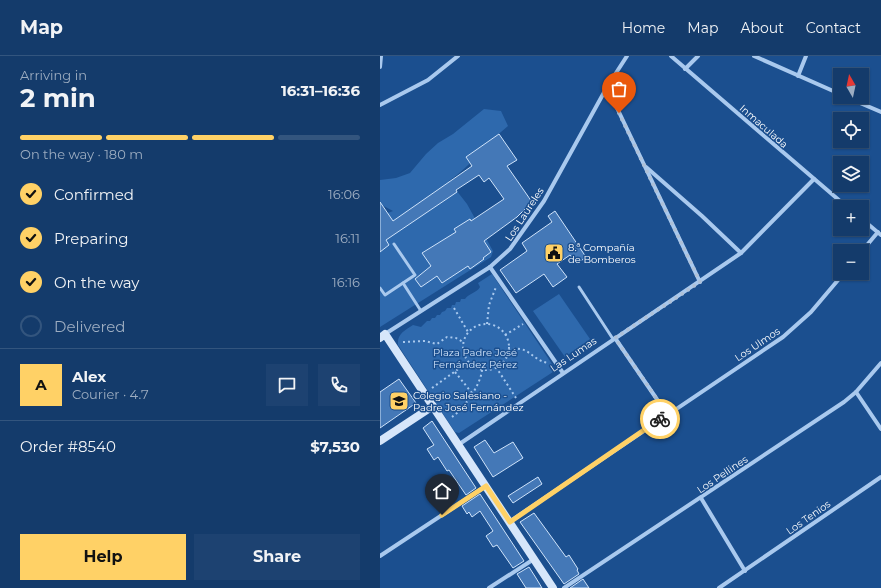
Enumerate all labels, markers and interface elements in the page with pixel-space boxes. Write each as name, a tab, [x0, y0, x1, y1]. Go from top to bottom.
text: Map	[20, 16, 63, 39]
text: Home	[622, 19, 665, 37]
text: Map	[687, 19, 718, 37]
text: About	[740, 19, 784, 37]
text: Contact	[806, 19, 861, 37]
text: Arriving in	[20, 67, 87, 83]
north arrow	[833, 68, 869, 104]
map controls	[833, 68, 869, 280]
pin	[602, 72, 636, 113]
icon: bag	[608, 78, 630, 100]
text: 16:31–16:36	[281, 81, 360, 100]
text: 2 min	[20, 82, 96, 114]
street label: Inmaculada	[737, 102, 791, 151]
button: locate	[833, 112, 869, 148]
text: On the way · 180 m	[20, 146, 143, 162]
button: layers	[833, 156, 869, 192]
icon: check	[20, 183, 42, 205]
text: Confirmed	[54, 185, 134, 204]
street label: Los Laureles	[502, 185, 547, 244]
text: 16:06	[328, 186, 360, 202]
button: +	[833, 200, 869, 236]
icon: check	[20, 227, 42, 249]
text: Preparing	[54, 229, 129, 248]
text: 16:11	[335, 230, 360, 246]
place label: 8.ª Compañía de Bomberos	[568, 241, 636, 266]
public building icon: 8.ª Compañía de Bomberos	[543, 242, 565, 264]
button: −	[833, 244, 869, 280]
icon: check	[20, 271, 42, 293]
text: On the way	[54, 273, 139, 292]
text: 16:16	[332, 274, 360, 290]
text: Delivered	[54, 317, 126, 336]
street label: Los Ulmos	[732, 324, 783, 364]
street label: Las Lumas	[548, 334, 599, 375]
park label: Plaza Padre José Fernández Pérez	[433, 346, 517, 371]
button: chat	[266, 364, 308, 406]
button: phone	[318, 364, 360, 406]
text: Alex	[72, 367, 106, 386]
text: A	[35, 375, 47, 394]
text: Courier · 4.7	[72, 386, 149, 402]
place label: Colegio Salesiano - Padre José Fernández	[413, 389, 524, 414]
school or university icon: Colegio Salesiano - Padre José Fernández	[388, 390, 410, 412]
courier	[640, 399, 680, 439]
icon: bike	[649, 408, 671, 430]
text: Order #8540	[20, 437, 116, 456]
text: $7,530	[310, 437, 360, 456]
street label: Los Pellines	[694, 453, 750, 496]
pin	[425, 474, 459, 515]
icon: home	[431, 480, 453, 502]
street label: Los Tenios	[783, 497, 833, 537]
button: Help	[20, 534, 186, 580]
button: Share	[194, 534, 360, 580]

